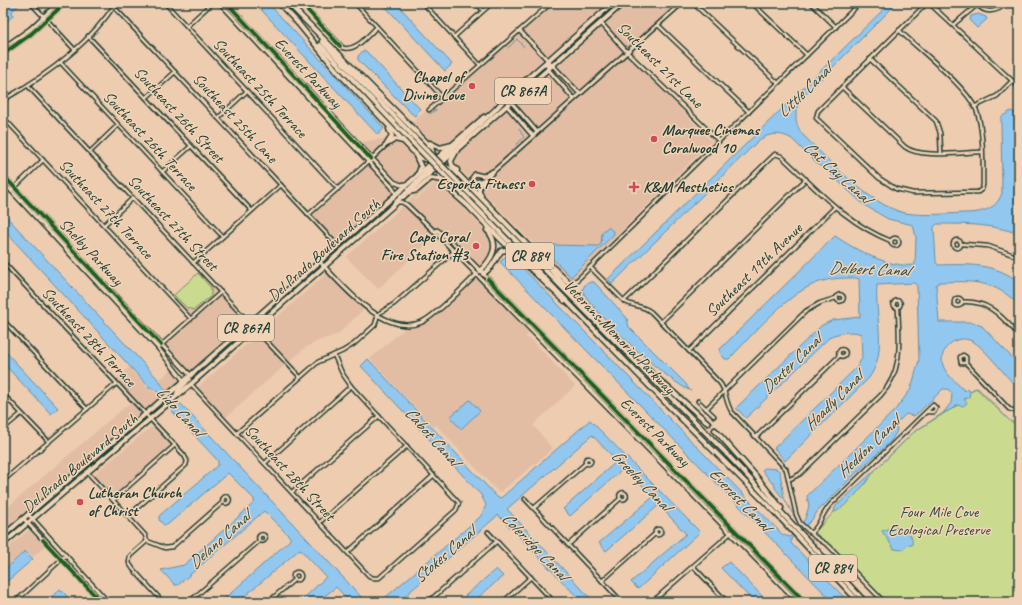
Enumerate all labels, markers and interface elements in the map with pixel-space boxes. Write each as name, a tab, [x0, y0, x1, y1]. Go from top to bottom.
street label: Southeast 21st Lane	[613, 18, 709, 114]
street label: Everest Parkway	[270, 33, 347, 114]
street label: Southeast 25th Terrace	[209, 34, 313, 143]
water label: Little Canal	[772, 56, 840, 122]
street label: Southeast 26th Street	[129, 63, 230, 168]
place label: Chapel of Divine Love	[403, 67, 468, 105]
street label: Southeast 25th Lane	[188, 69, 283, 168]
road number: CR 867A	[495, 78, 551, 104]
marker: Chapel of Divine Love	[467, 81, 477, 91]
street label: Southeast 26th Terrace	[99, 87, 203, 196]
place label: Marquee Cinemas Coralwood 10	[662, 120, 760, 158]
marker: Marquee Cinemas Coralwood 10	[649, 134, 659, 144]
water label: Cat Cay Canal	[799, 136, 880, 212]
street label: Southeast 27th Terrace	[55, 155, 159, 264]
street label: Southeast 27th Street	[123, 171, 224, 276]
place label: Esporta Fitness	[437, 174, 526, 194]
place label: K&M Aesthetics	[643, 177, 734, 197]
marker: Esporta Fitness	[527, 179, 537, 189]
marker: K&M Aesthetics	[628, 181, 640, 193]
street label: Del Prado Boulevard South	[264, 194, 385, 306]
street label: Shelby Parkway	[55, 214, 128, 291]
street label: Southeast 19th Avenue	[702, 218, 808, 321]
place label: Cape Coral Fire Station #3	[381, 227, 471, 265]
marker: Cape Coral Fire Station #3	[471, 241, 481, 251]
road number: CR 884	[506, 243, 554, 269]
water label: Delbert Canal	[829, 257, 916, 281]
street label: Veterans Memorial Parkway	[559, 276, 680, 399]
street label: Southeast 28th Terrace	[38, 283, 142, 392]
road number: CR 867A	[218, 315, 274, 341]
water label: Dexter Canal	[756, 326, 830, 398]
water label: Hoadly Canal	[799, 363, 871, 435]
water label: Lido Canal	[152, 382, 212, 445]
street label: Everest Parkway	[616, 393, 695, 472]
water label: Cabot Canal	[400, 402, 468, 474]
street label: Del Prado Boulevard South	[18, 408, 142, 517]
water label: Heddon Canal	[832, 408, 908, 482]
street label: Southeast 28th Street	[240, 421, 341, 526]
water label: Greeley Canal	[607, 445, 679, 519]
water label: Everest Canal	[705, 463, 780, 540]
place label: Lutheran Church of Christ	[88, 483, 182, 521]
marker: Lutheran Church of Christ	[75, 497, 85, 507]
park label: Four Mile Cove Ecological Preserve	[888, 502, 991, 540]
water label: Delano Canal	[184, 503, 259, 573]
water label: Coleridge Canal	[497, 508, 577, 589]
water label: Stokes Canal	[409, 519, 484, 587]
road number: CR 884	[809, 555, 857, 581]

